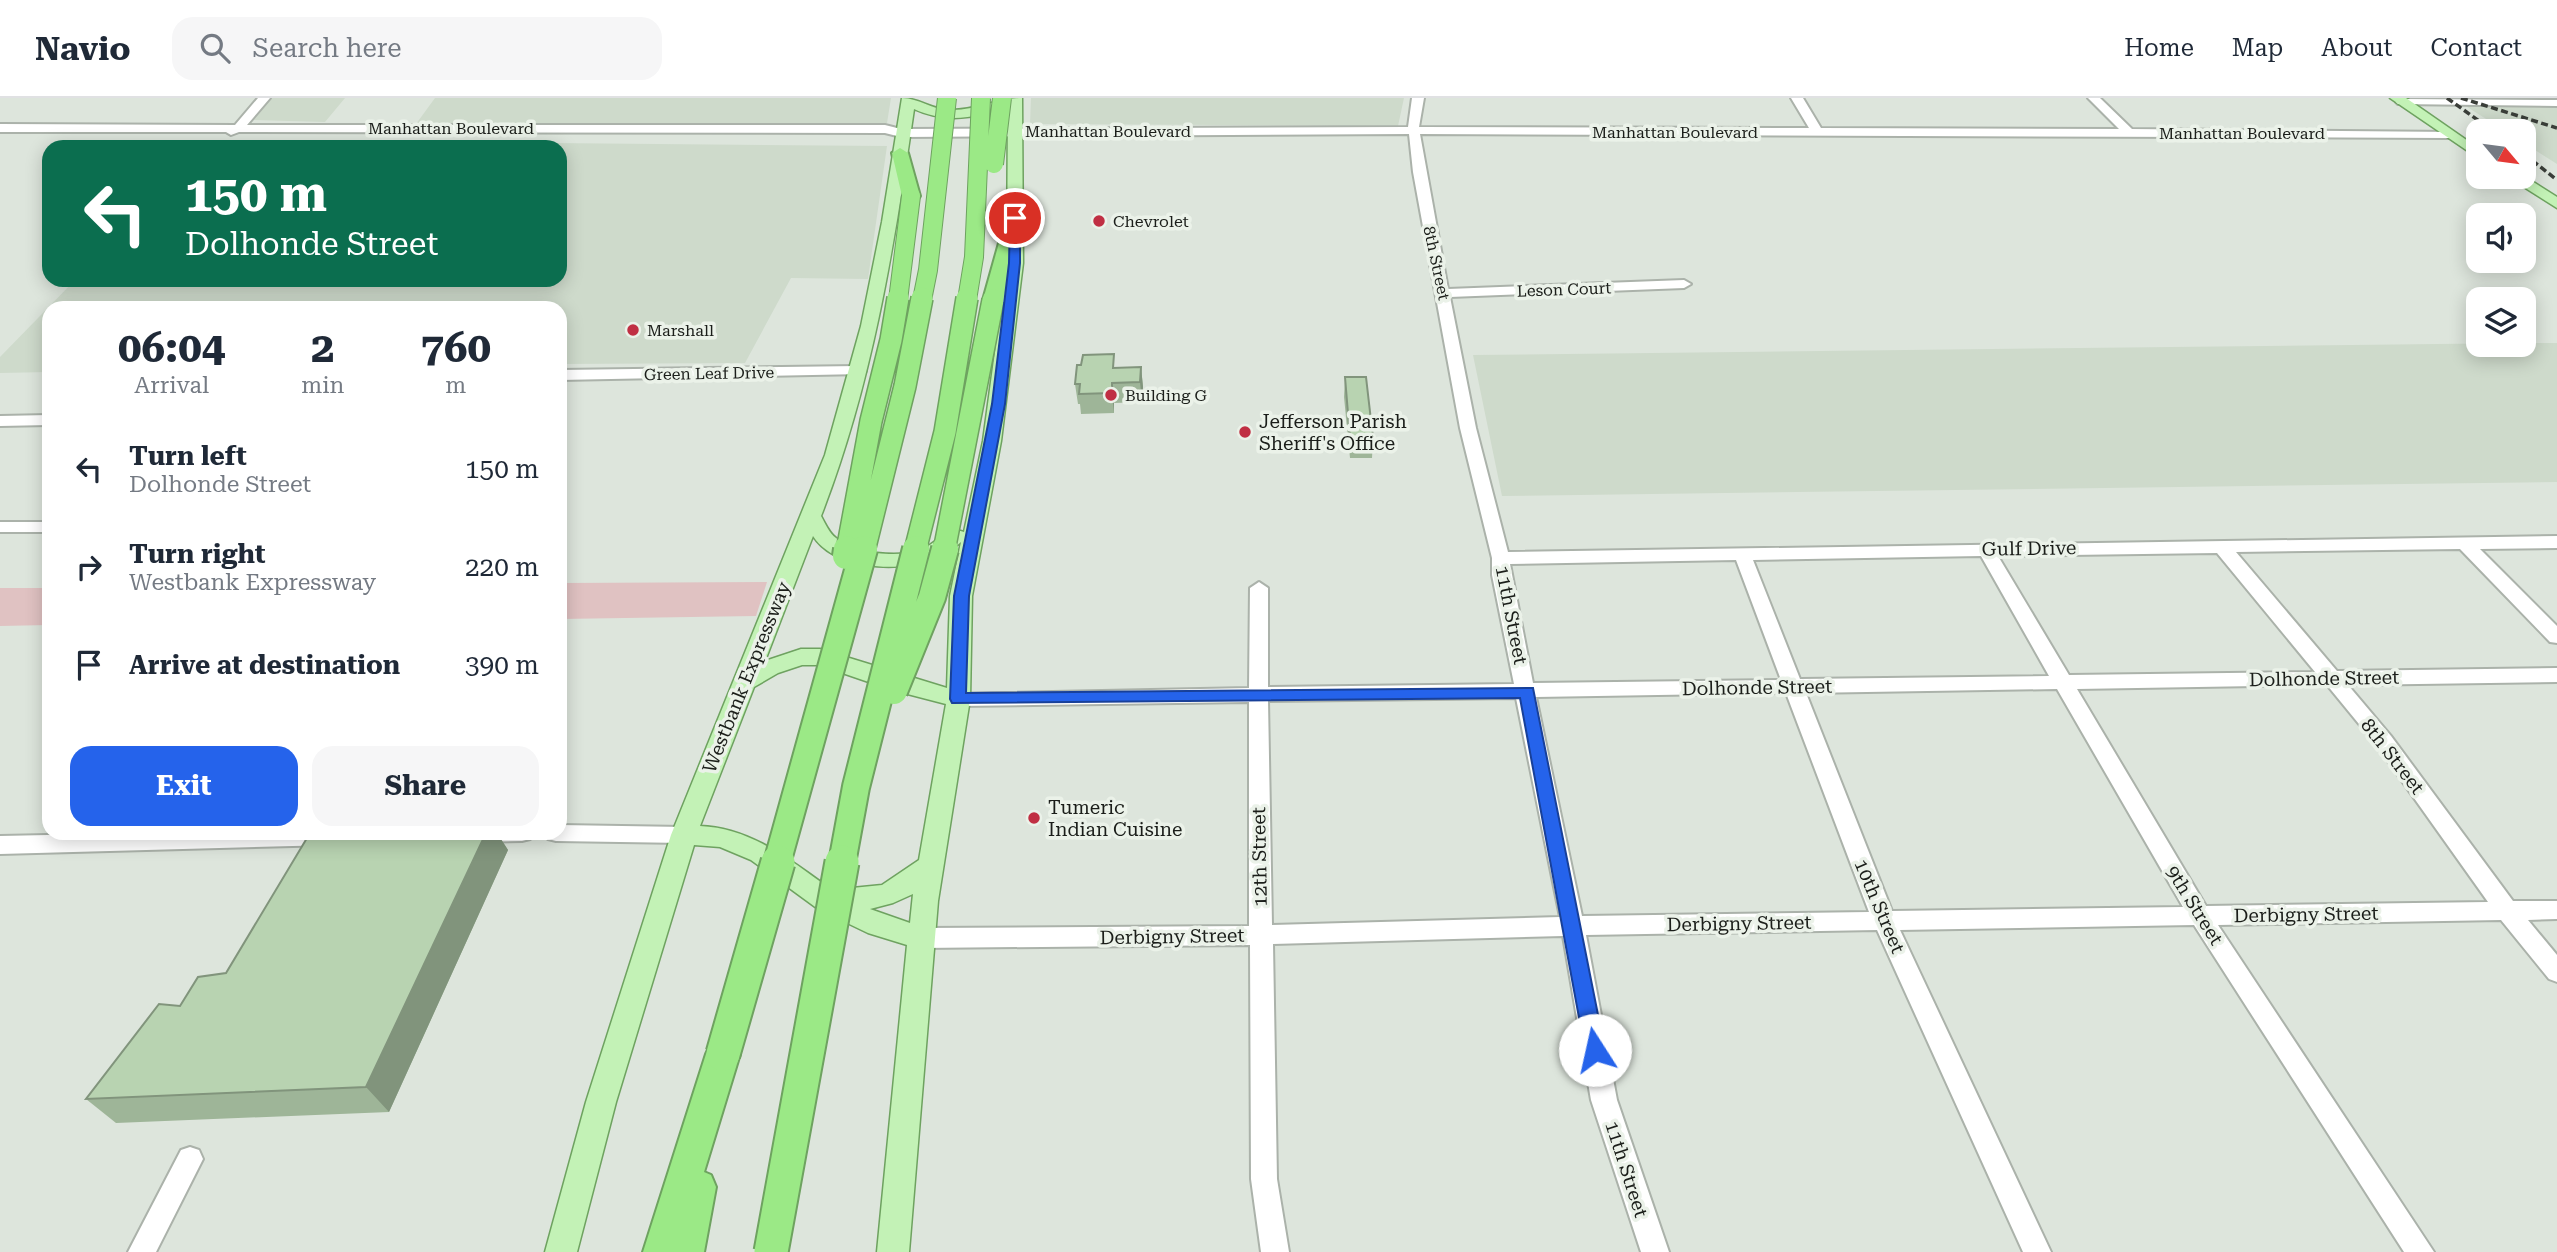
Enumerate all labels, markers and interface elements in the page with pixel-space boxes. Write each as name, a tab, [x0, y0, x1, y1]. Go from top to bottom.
search box	[172, 17, 662, 80]
text: Navio	[35, 29, 130, 68]
icon: search	[196, 29, 234, 67]
text: Search here	[252, 33, 401, 63]
text: Home	[2124, 34, 2194, 62]
text: Map	[2232, 34, 2283, 62]
text: About	[2321, 34, 2392, 62]
text: Contact	[2430, 34, 2522, 62]
street label: Manhattan Boulevard	[368, 119, 534, 138]
north arrow	[2466, 119, 2536, 189]
map controls	[2466, 119, 2536, 357]
street label: Manhattan Boulevard	[1025, 122, 1191, 141]
street label: Manhattan Boulevard	[1592, 123, 1758, 142]
street label: Manhattan Boulevard	[2159, 124, 2325, 143]
text: 150 m	[185, 166, 327, 223]
icon: left	[70, 168, 161, 259]
pin	[985, 188, 1045, 248]
icon: arrive	[996, 199, 1034, 237]
button: sound	[2466, 203, 2536, 273]
place label: Chevrolet	[1113, 212, 1189, 231]
marker: Chevrolet	[1091, 213, 1107, 229]
street label: 8th Street	[1419, 224, 1454, 302]
text: Dolhonde Street	[185, 225, 438, 263]
street label: Leson Court	[1516, 278, 1612, 301]
button: layers	[2466, 287, 2536, 357]
place label: Marshall	[647, 321, 714, 340]
marker: Marshall	[625, 322, 641, 338]
text: 06:04	[118, 323, 225, 372]
text: 2	[311, 323, 335, 372]
text: 760	[420, 323, 491, 372]
street label: Green Leaf Drive	[644, 363, 775, 384]
text: Arrival	[134, 372, 209, 399]
text: min	[301, 372, 344, 399]
text: m	[445, 372, 466, 399]
place label: Building G	[1125, 386, 1207, 405]
marker: Building G	[1103, 387, 1119, 403]
place label: Jefferson Parish Sheriff's Office	[1259, 410, 1407, 455]
marker: Jefferson Parish Sheriff's Office	[1237, 424, 1253, 440]
text: Turn left	[129, 441, 247, 471]
icon: left	[70, 450, 108, 488]
text: 150 m	[465, 454, 539, 484]
text: Dolhonde Street	[129, 471, 311, 498]
street label: Gulf Drive	[1981, 536, 2077, 561]
text: Turn right	[129, 539, 265, 569]
icon: right	[70, 548, 108, 586]
text: 220 m	[465, 552, 539, 582]
street label: 11th Street	[1491, 564, 1532, 666]
text: Westbank Expressway	[129, 569, 376, 596]
street label: Westbank Expressway	[698, 578, 796, 776]
icon: arrive	[70, 646, 108, 684]
text: Arrive at destination	[129, 650, 400, 680]
text: 390 m	[465, 650, 539, 680]
street label: Dolhonde Street	[2249, 666, 2399, 691]
street label: Dolhonde Street	[1682, 675, 1832, 700]
street label: 8th Street	[2356, 714, 2429, 799]
button: Exit	[70, 746, 298, 826]
button: Share	[312, 746, 539, 826]
place label: Tumeric Indian Cuisine	[1048, 796, 1182, 841]
street label: 12th Street	[1247, 807, 1272, 907]
marker: Tumeric Indian Cuisine	[1026, 810, 1042, 826]
street label: 10th Street	[1849, 856, 1910, 957]
street label: 9th Street	[2161, 861, 2228, 949]
street label: Derbigny Street	[2233, 902, 2379, 927]
street label: Derbigny Street	[1666, 911, 1812, 936]
street label: Derbigny Street	[1099, 924, 1245, 949]
position arrow	[1558, 1013, 1632, 1087]
street label: 11th Street	[1600, 1118, 1653, 1220]

